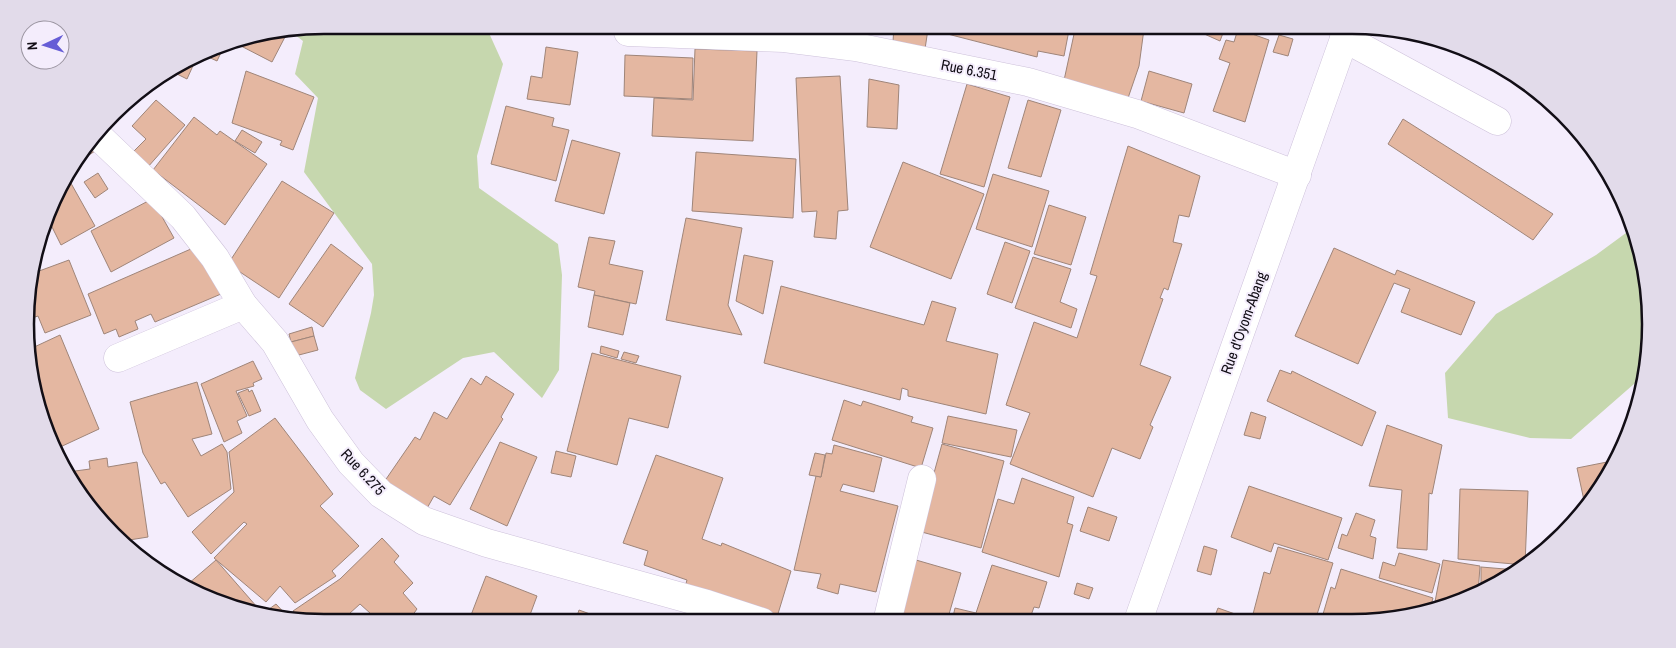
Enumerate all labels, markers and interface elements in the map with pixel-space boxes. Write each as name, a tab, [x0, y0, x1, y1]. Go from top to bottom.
north arrow	[20, 20, 70, 70]
text: N	[23, 41, 41, 51]
street label: Rue 6.351	[939, 54, 999, 85]
street label: Rue d'Oyom-Abang	[1215, 269, 1272, 377]
street label: Rue 6.275	[336, 444, 391, 500]

